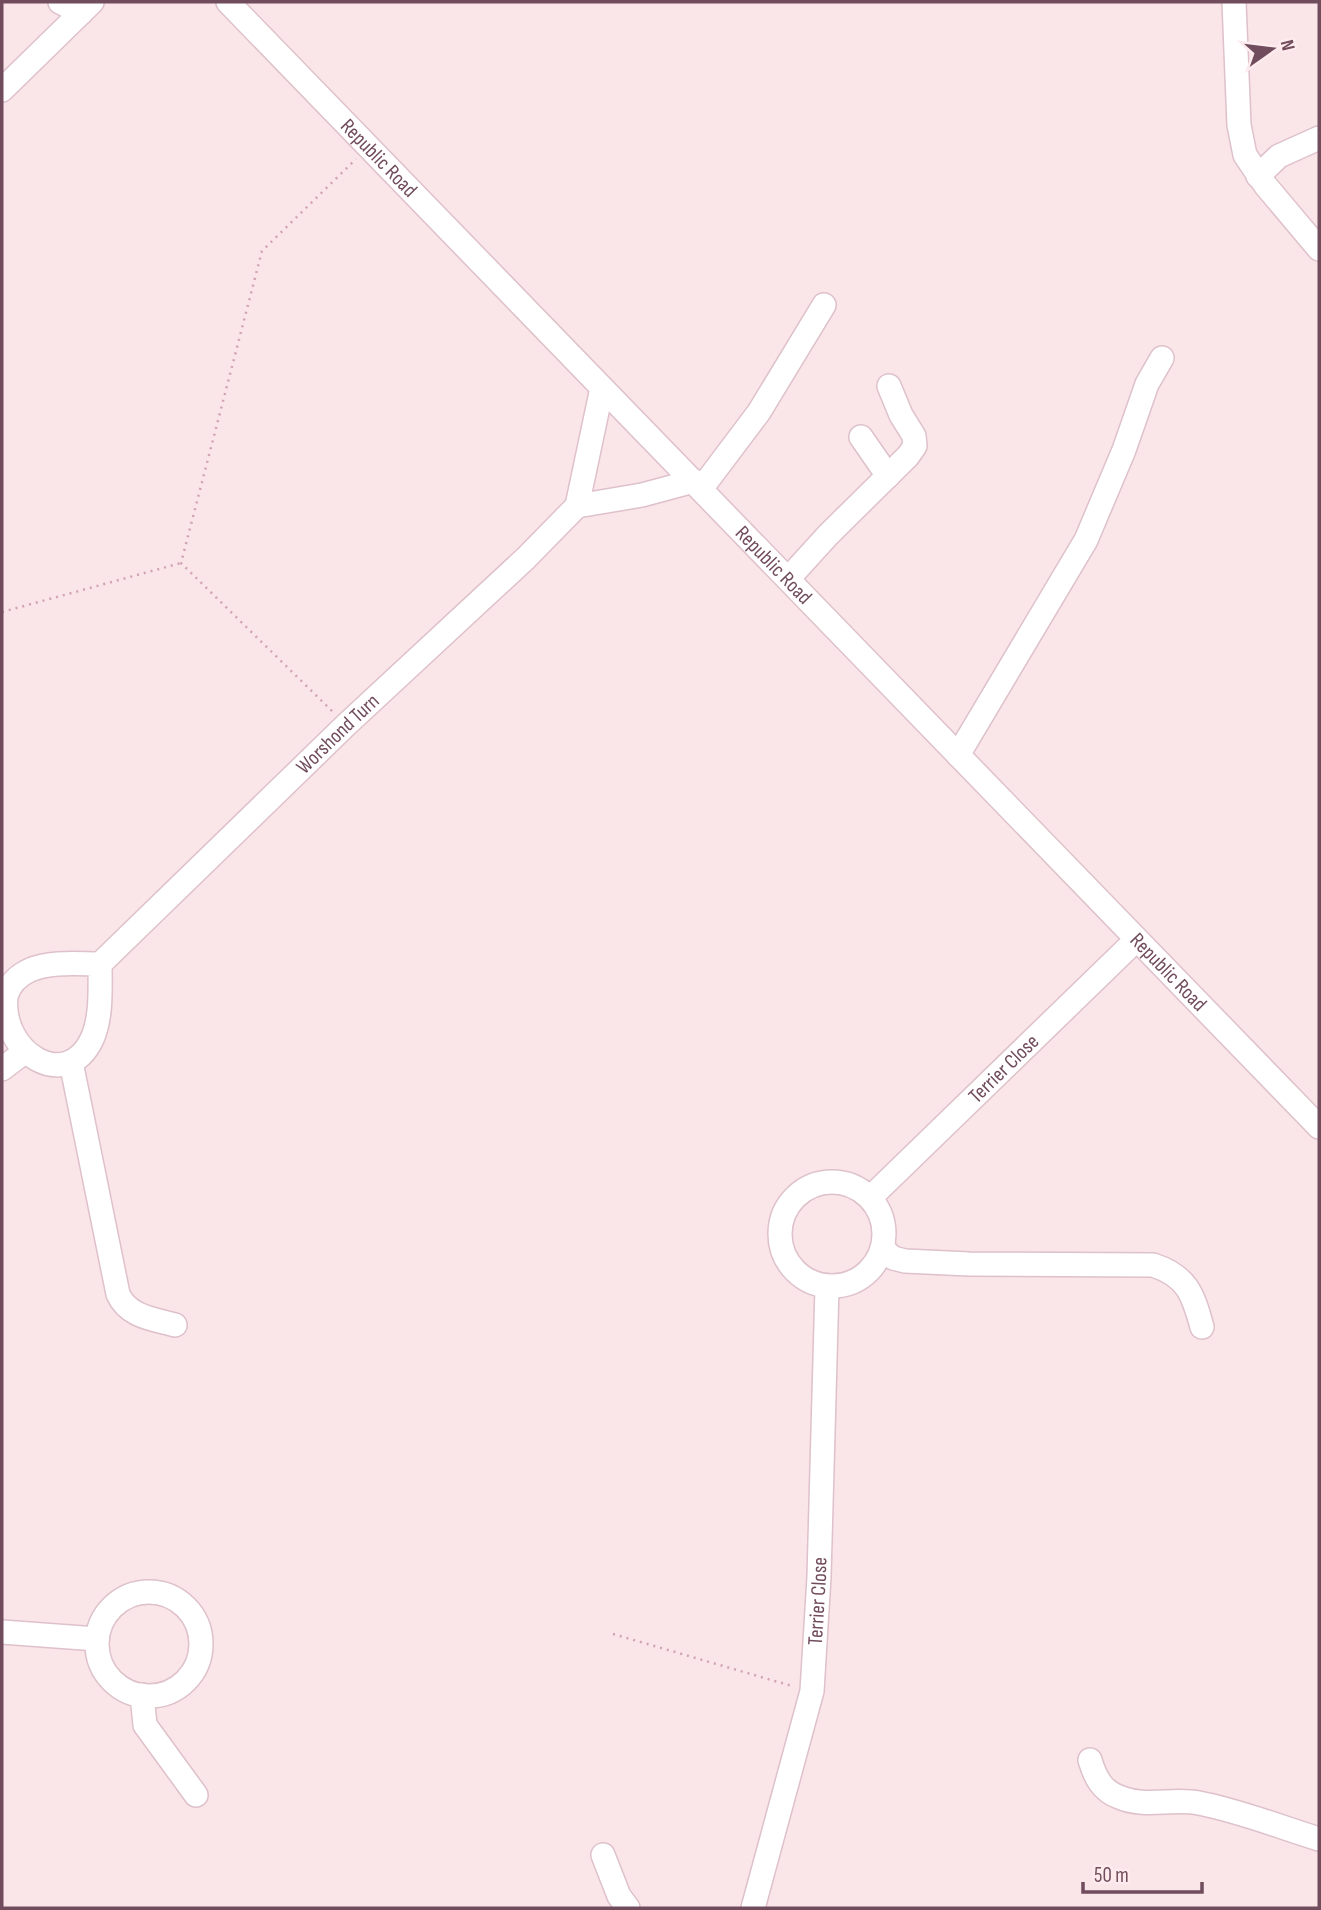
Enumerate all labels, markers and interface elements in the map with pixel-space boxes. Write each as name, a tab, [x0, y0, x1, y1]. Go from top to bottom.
north arrow	[1237, 14, 1307, 84]
text: N	[1275, 38, 1299, 53]
street label: Republic Road	[336, 113, 423, 202]
street label: Republic Road	[730, 521, 817, 609]
street label: Worshond Turn	[291, 688, 384, 779]
street label: Republic Road	[1125, 928, 1212, 1016]
street label: Terrier Close	[963, 1029, 1044, 1108]
street label: Terrier Close	[802, 1557, 832, 1646]
scale bar	[1083, 1850, 1202, 1894]
text: 50 m	[1094, 1863, 1129, 1888]

